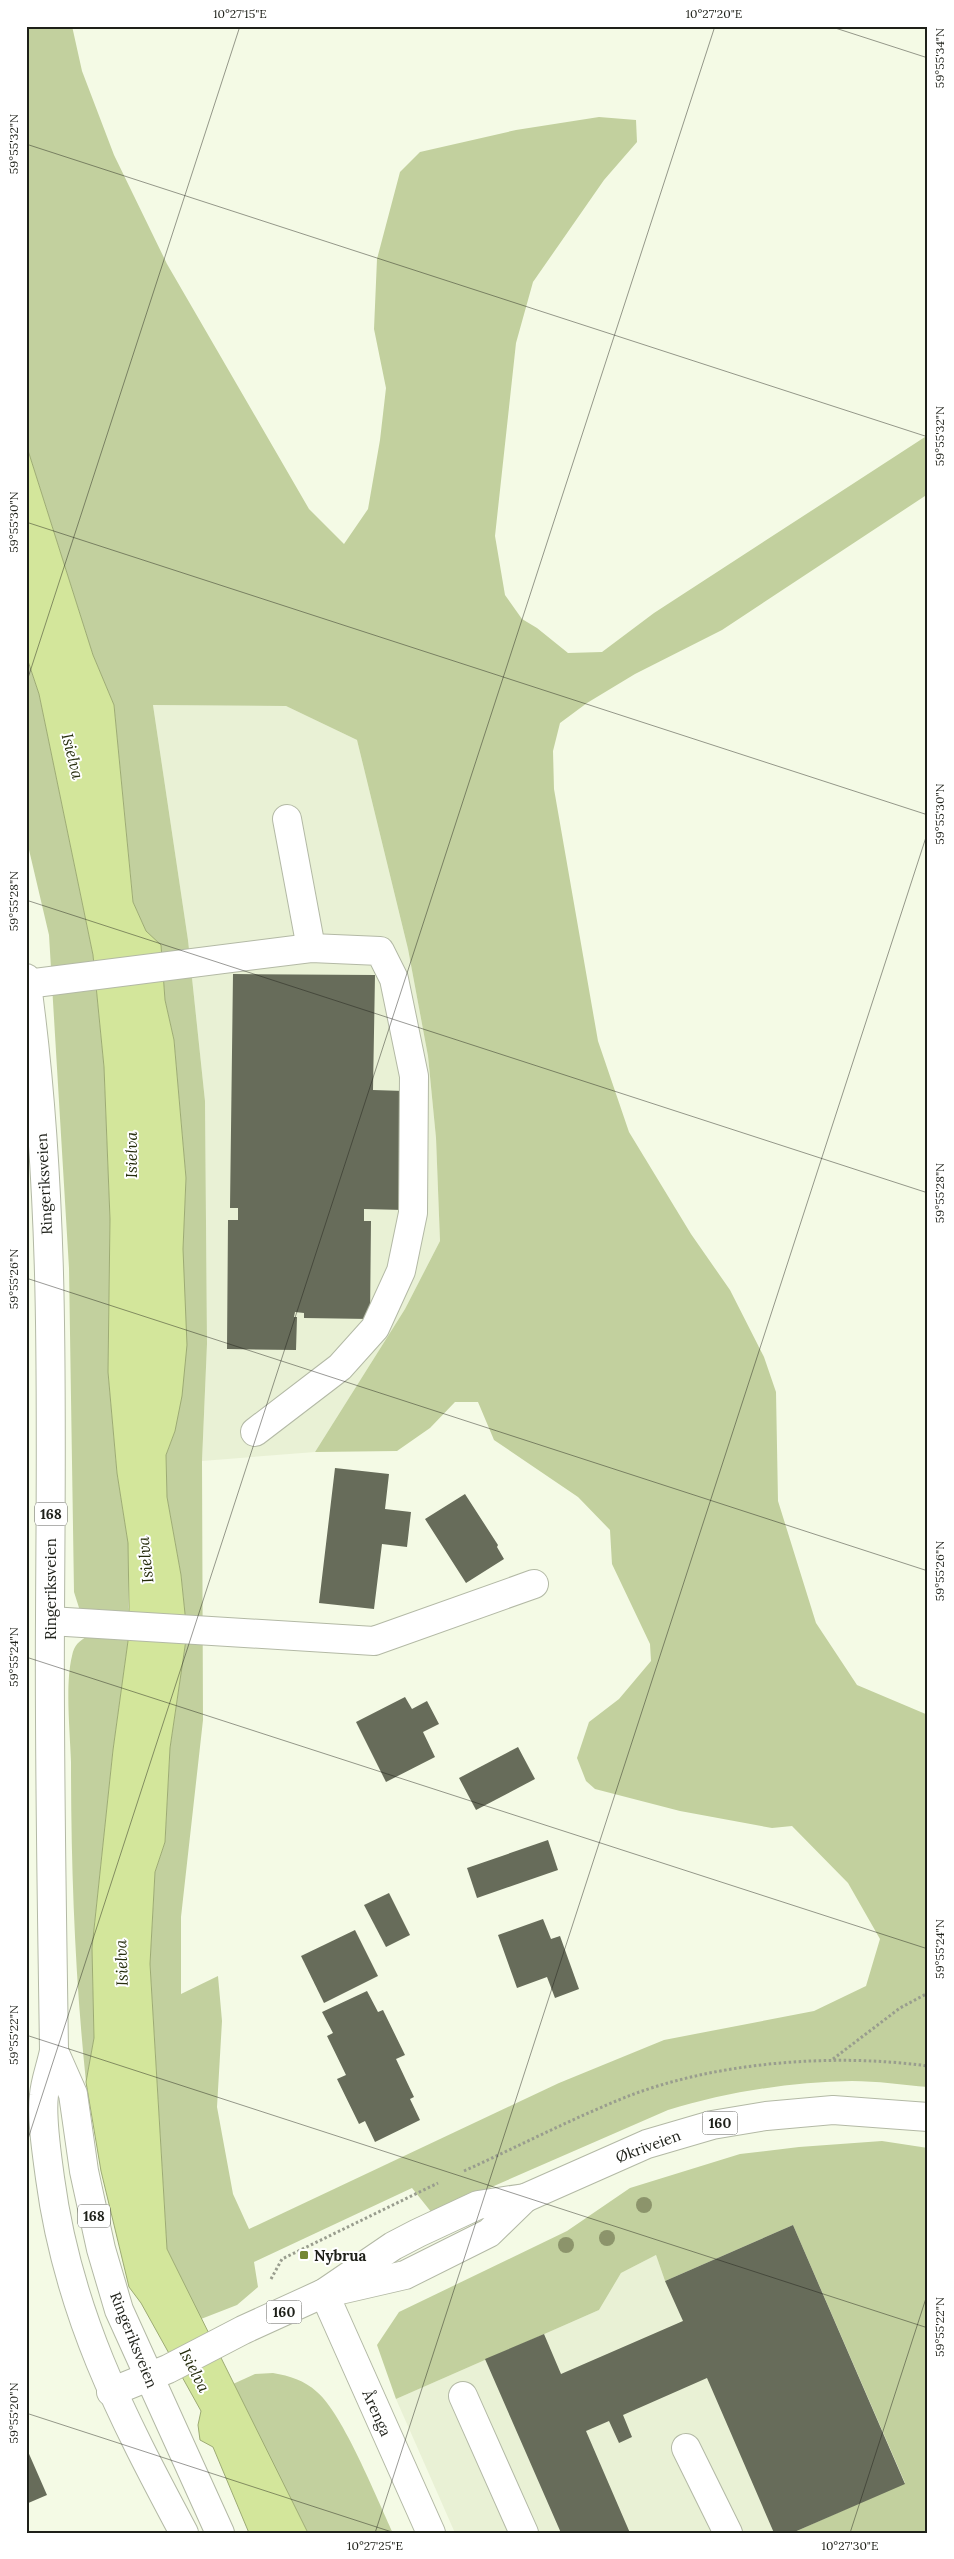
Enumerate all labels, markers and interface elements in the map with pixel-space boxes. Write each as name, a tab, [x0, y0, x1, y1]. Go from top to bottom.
text: 10°27'15"E	[213, 6, 267, 21]
text: 10°27'20"E	[686, 6, 742, 21]
text: 59°55'34"N	[932, 28, 947, 88]
text: 59°55'32"N	[6, 114, 21, 174]
text: 59°55'32"N	[932, 406, 947, 466]
text: 59°55'30"N	[6, 491, 21, 553]
water label: Isielva	[58, 731, 88, 781]
text: 59°55'30"N	[932, 783, 947, 845]
text: 59°55'28"N	[6, 871, 21, 931]
water label: Isielva	[121, 1131, 141, 1178]
street label: Ringeriksveien	[32, 1133, 56, 1235]
text: 59°55'28"N	[932, 1163, 947, 1223]
text: 59°55'26"N	[6, 1249, 21, 1309]
road number: 168	[35, 1502, 67, 1526]
water label: Isielva	[133, 1536, 157, 1584]
street label: Ringeriksveien	[41, 1538, 60, 1640]
text: 59°55'26"N	[932, 1541, 947, 1601]
text: 59°55'24"N	[6, 1627, 21, 1687]
text: 59°55'24"N	[932, 1919, 947, 1979]
water label: Isielva	[110, 1939, 132, 1987]
text: 59°55'22"N	[6, 2005, 21, 2065]
road number: 160	[702, 2112, 738, 2134]
street label: Økriveien	[613, 2125, 683, 2167]
road number: 168	[78, 2204, 110, 2228]
place label: Nybrua	[314, 2246, 366, 2265]
marker: Nybrua	[298, 2249, 310, 2261]
street label: Ringeriksveien	[106, 2289, 162, 2391]
text: 59°55'22"N	[932, 2297, 947, 2357]
road number: 160	[266, 2300, 302, 2324]
water label: Isielva	[176, 2345, 215, 2395]
text: 59°55'20"N	[6, 2382, 21, 2444]
street label: Årenga	[358, 2386, 396, 2440]
text: 10°27'25"E	[347, 2538, 403, 2553]
text: 10°27'30"E	[822, 2538, 878, 2553]

